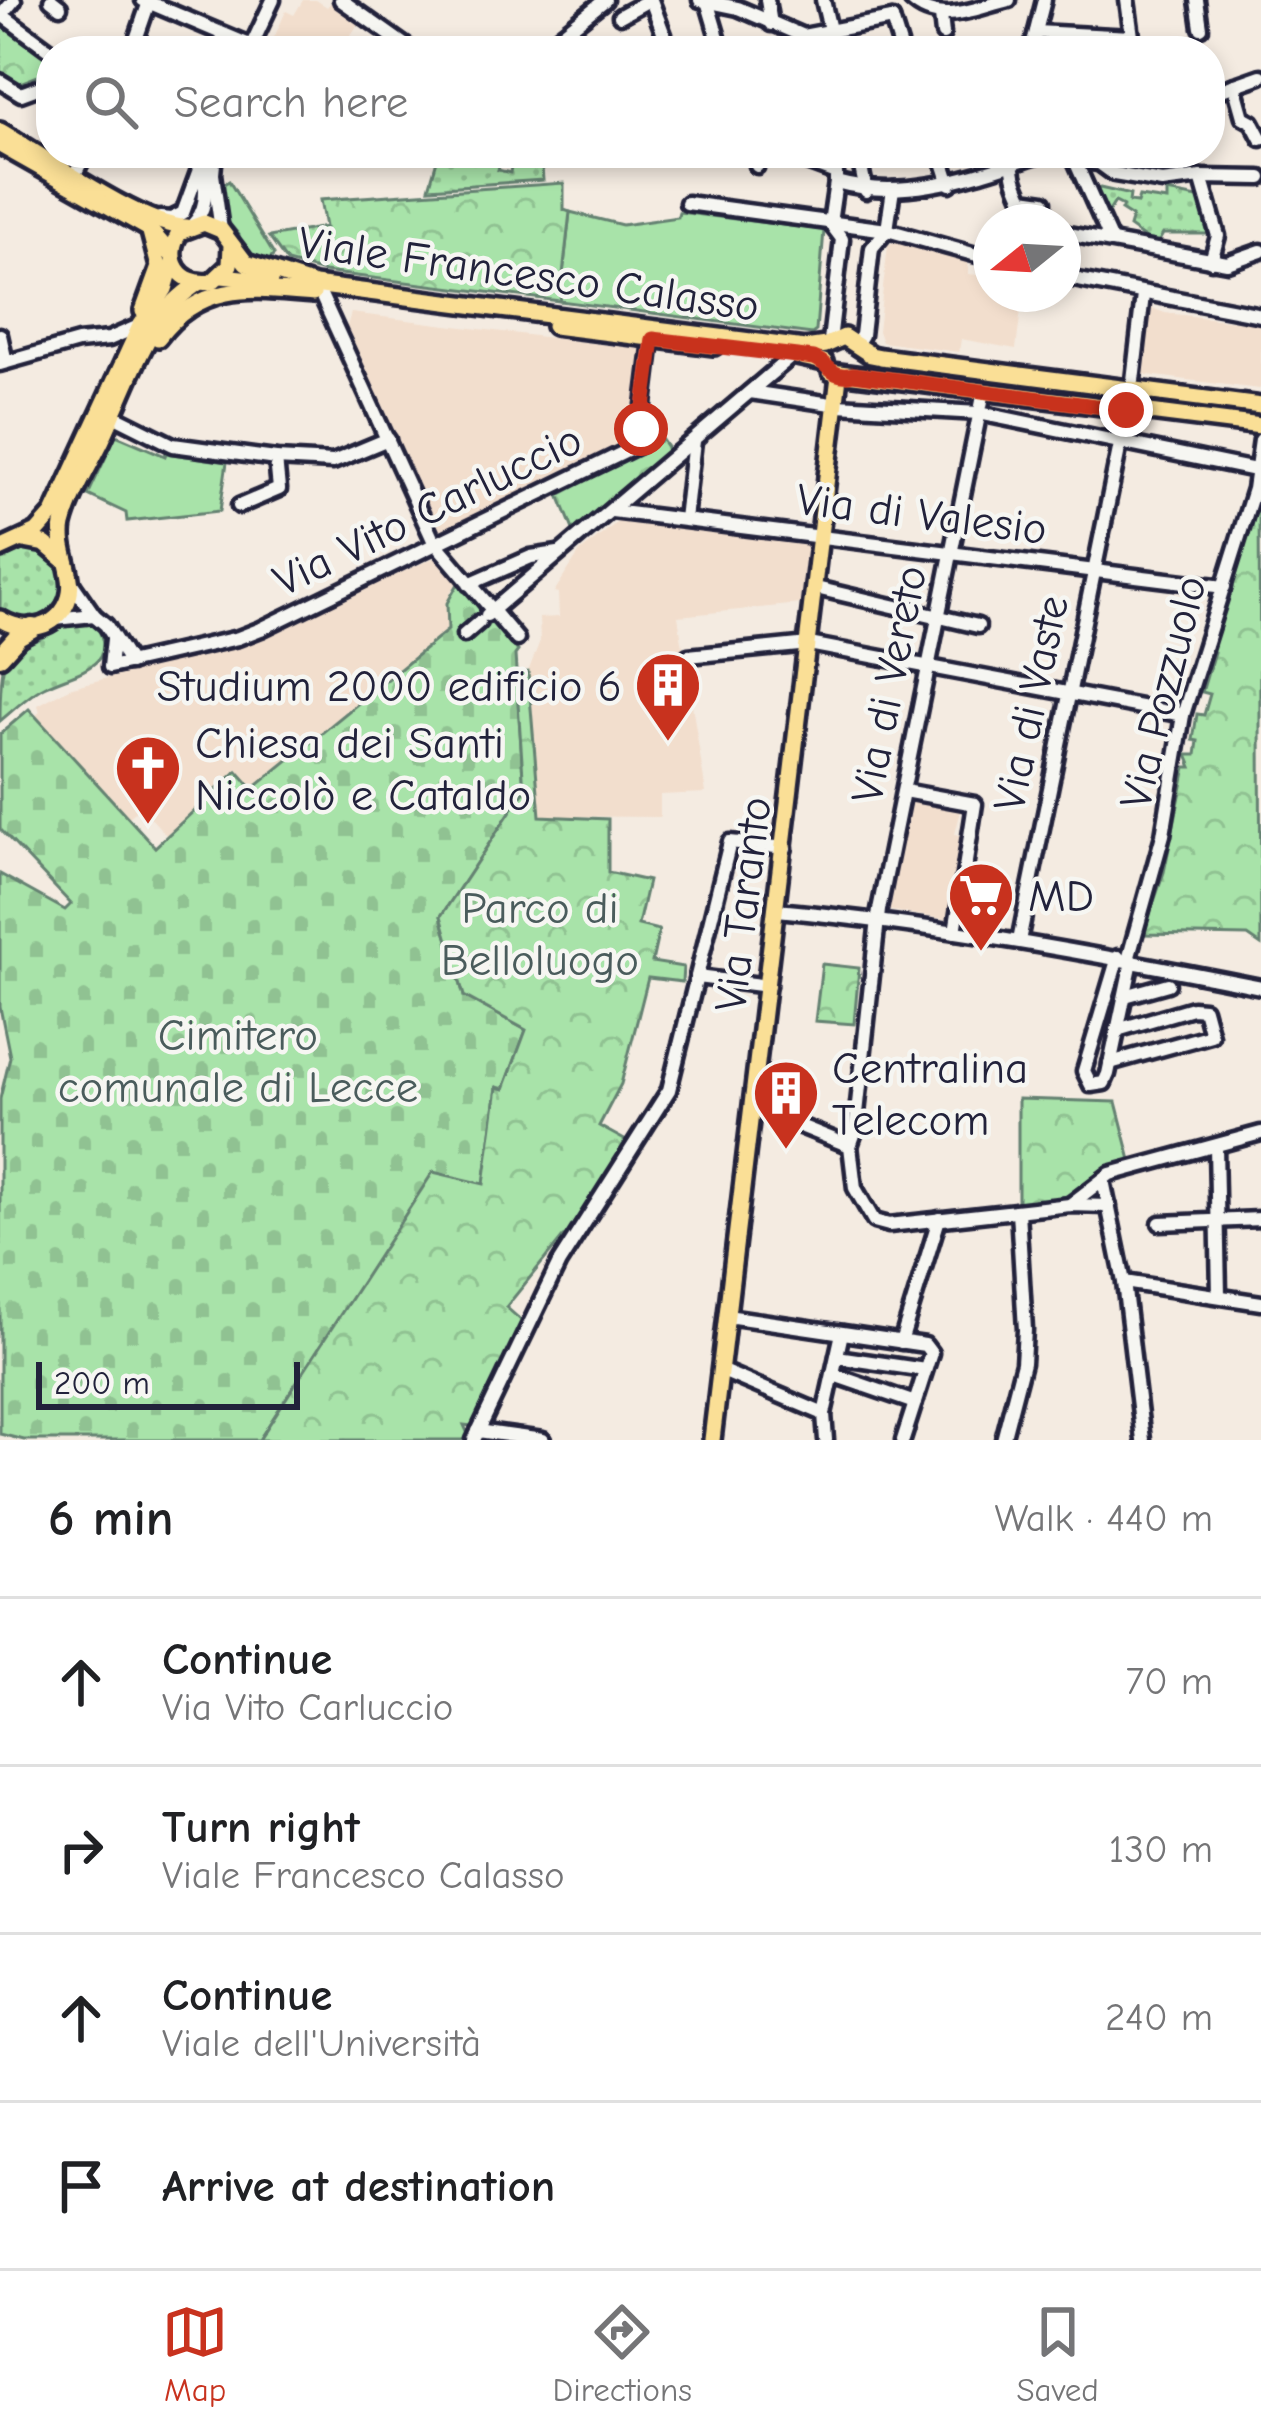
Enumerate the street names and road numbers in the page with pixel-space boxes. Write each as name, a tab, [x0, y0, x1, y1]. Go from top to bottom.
street label: Viale Francesco Calasso	[295, 216, 762, 332]
street label: Via Vito Carluccio	[265, 413, 590, 607]
street label: Via di Valesio	[794, 473, 1050, 555]
street label: Via di Vereto	[841, 561, 937, 807]
street label: Via Pozzuolo	[1109, 571, 1217, 814]
street label: Via di Vaste	[983, 591, 1079, 816]
street label: Via Taranto	[704, 794, 782, 1014]

